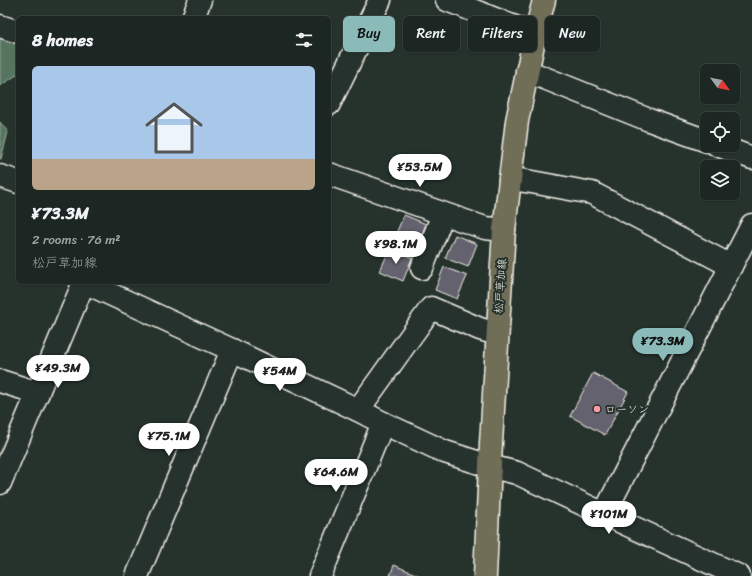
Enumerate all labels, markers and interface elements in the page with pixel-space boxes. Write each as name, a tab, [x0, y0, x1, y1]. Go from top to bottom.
chip: Buy	[343, 16, 395, 52]
chip: Rent	[403, 16, 460, 52]
chip: Filters	[468, 16, 537, 52]
chip: New	[545, 16, 600, 52]
text: 8 homes	[32, 25, 93, 55]
icon: filters	[293, 29, 315, 51]
north arrow	[700, 64, 740, 104]
map controls	[700, 64, 740, 200]
icon: home	[138, 92, 210, 164]
button: locate	[700, 112, 740, 152]
pin: ¥53.5M	[387, 154, 453, 188]
text: ¥53.5M	[398, 155, 442, 178]
button: layers	[700, 160, 740, 200]
text: ¥73.3M	[32, 198, 89, 228]
text: 2 rooms · 76 m²	[32, 228, 120, 251]
pin: ¥98.1M	[363, 231, 429, 265]
text: ¥98.1M	[374, 232, 418, 255]
text: 松戸草加線	[32, 251, 97, 274]
street label: 松戸草加線	[489, 258, 512, 314]
pin: ¥73.3M	[630, 328, 696, 362]
text: ¥73.3M	[641, 329, 685, 352]
pin: ¥49.3M	[25, 355, 91, 389]
text: ¥49.3M	[36, 356, 81, 379]
pin: ¥54M	[256, 358, 304, 392]
text: ¥54M	[263, 359, 297, 382]
place label: ローソン	[605, 400, 649, 419]
marker: ローソン	[592, 404, 602, 414]
pin: ¥75.1M	[136, 423, 202, 457]
text: ¥75.1M	[148, 424, 190, 447]
pin: ¥64.6M	[303, 459, 369, 493]
text: ¥64.6M	[314, 460, 358, 483]
pin: ¥101M	[581, 501, 637, 535]
text: ¥101M	[590, 502, 628, 525]

